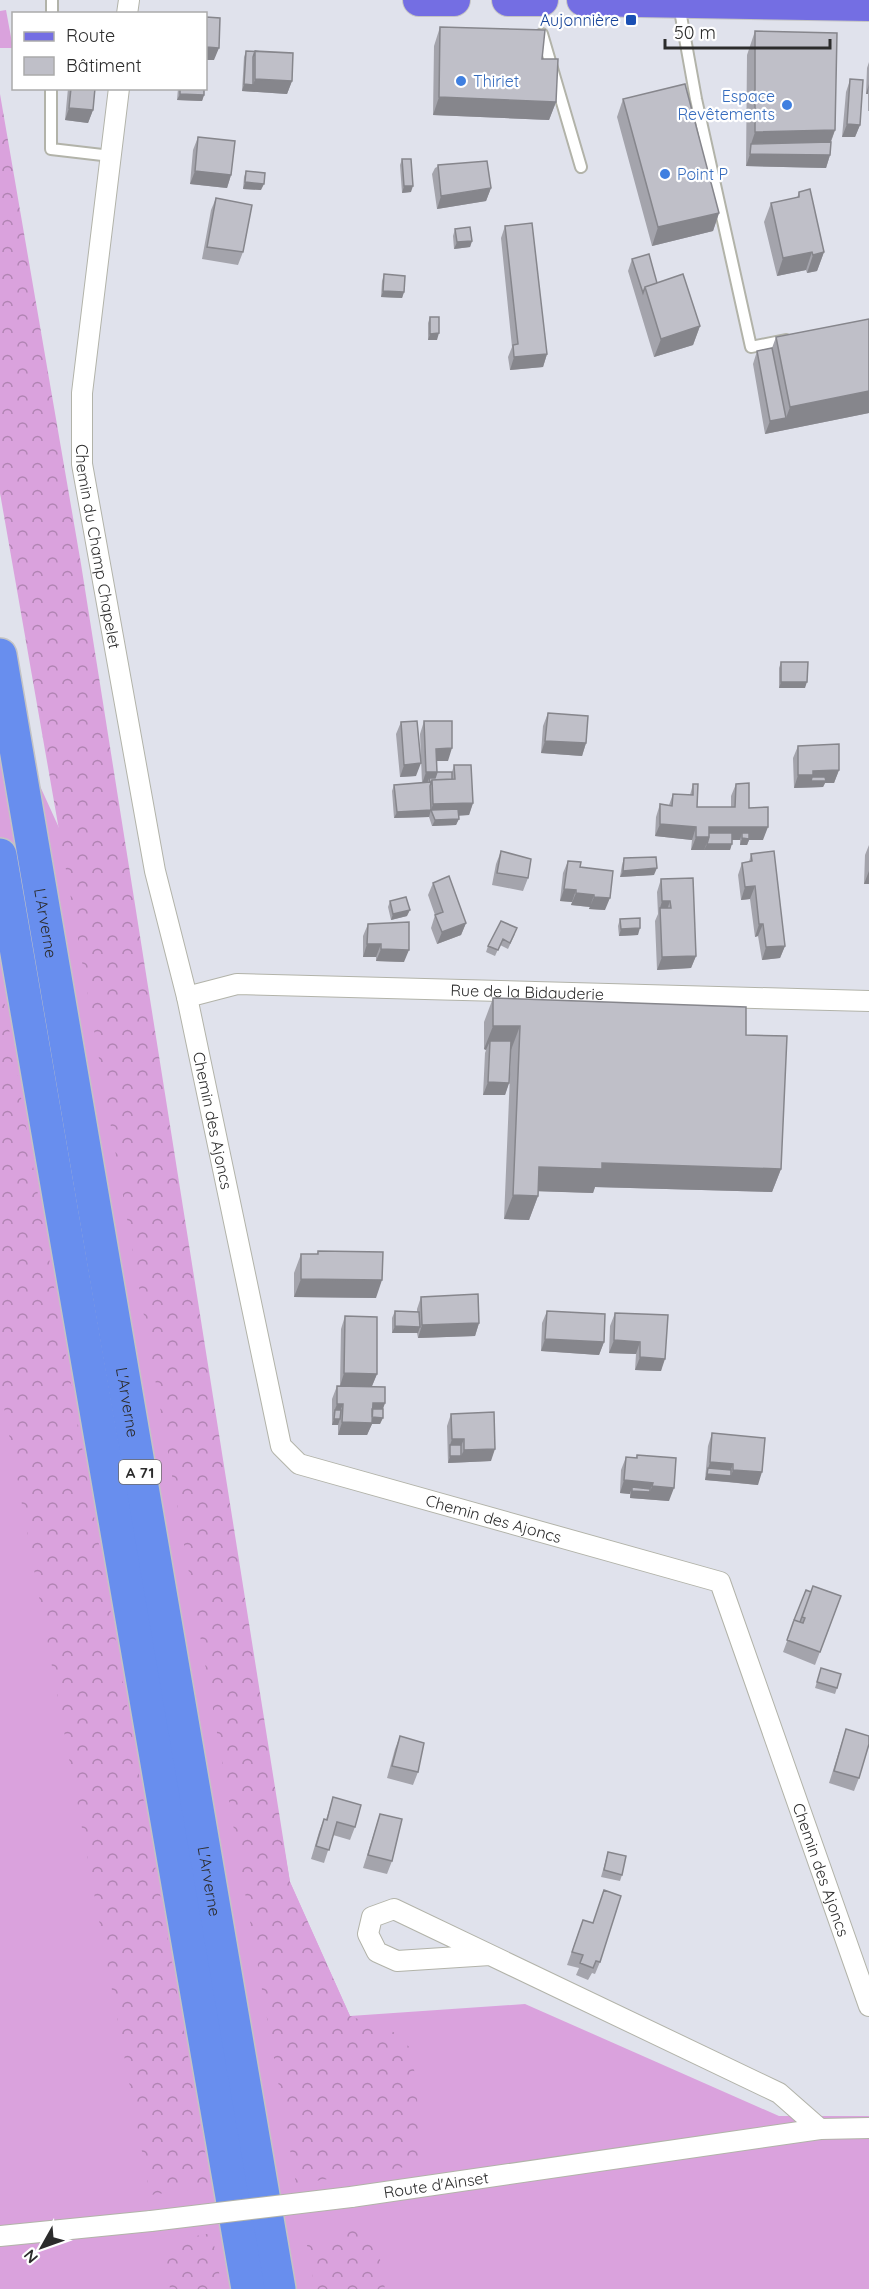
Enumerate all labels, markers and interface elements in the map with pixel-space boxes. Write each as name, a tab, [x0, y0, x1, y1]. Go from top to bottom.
place label: Aujonnière	[540, 10, 619, 30]
legend	[12, 12, 207, 90]
scale bar	[665, 12, 830, 50]
marker: Aujonnière	[624, 13, 638, 27]
text: 50 m	[674, 21, 716, 44]
text: Route	[66, 24, 115, 47]
text: Bâtiment	[66, 54, 142, 77]
place label: Thiriet	[473, 71, 519, 91]
marker: Thiriet	[454, 74, 468, 88]
place label: Espace Revêtements	[677, 86, 775, 124]
marker: Espace Revêtements	[780, 98, 794, 112]
place label: Point P	[677, 164, 728, 184]
marker: Point P	[658, 167, 672, 181]
street label: Chemin du Champ Chapelet	[72, 444, 125, 650]
street label: L'Arverne	[30, 887, 62, 960]
street label: Rue de la Bidauderie	[450, 980, 604, 1004]
street label: Chemin des Ajoncs	[189, 1050, 237, 1191]
street label: L'Arverne	[112, 1366, 143, 1439]
road number: A 71	[119, 1460, 161, 1484]
street label: Chemin des Ajoncs	[423, 1490, 564, 1547]
street label: Chemin des Ajoncs	[788, 1800, 854, 1939]
street label: L'Arverne	[194, 1845, 225, 1918]
street label: Route d'Ainset	[382, 2167, 490, 2202]
north arrow	[12, 2217, 72, 2277]
text: N	[19, 2246, 42, 2268]

